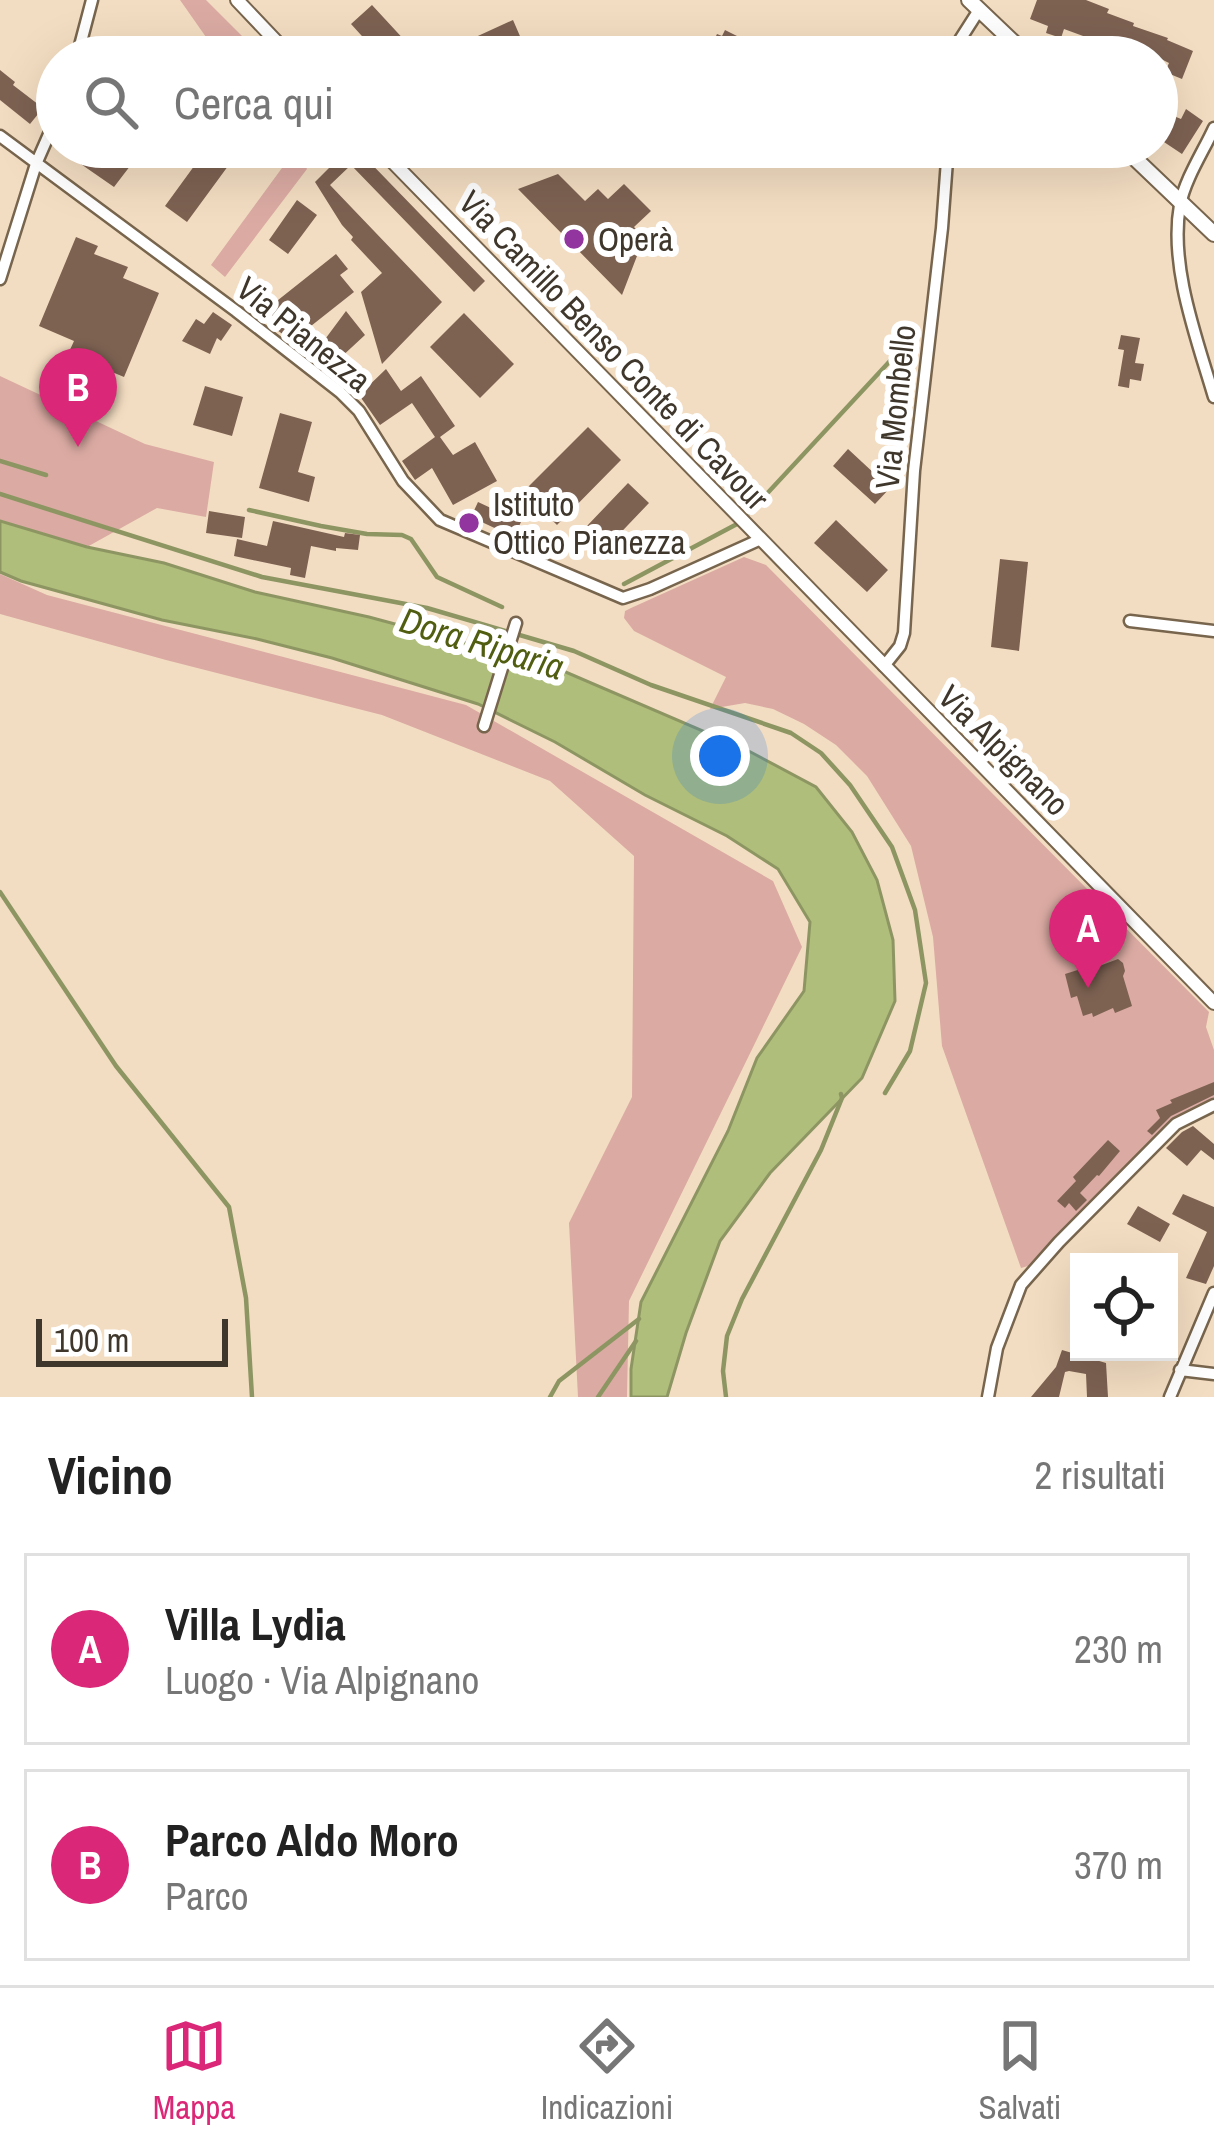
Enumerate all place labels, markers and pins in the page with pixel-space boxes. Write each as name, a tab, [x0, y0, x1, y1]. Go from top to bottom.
place label: Operà	[598, 217, 673, 261]
marker: Operà	[561, 226, 587, 252]
pin: B	[39, 348, 117, 447]
place label: Istituto Ottico Pianezza	[493, 482, 686, 564]
marker: Istituto Ottico Pianezza	[456, 510, 482, 536]
pin: A	[1049, 889, 1127, 988]

